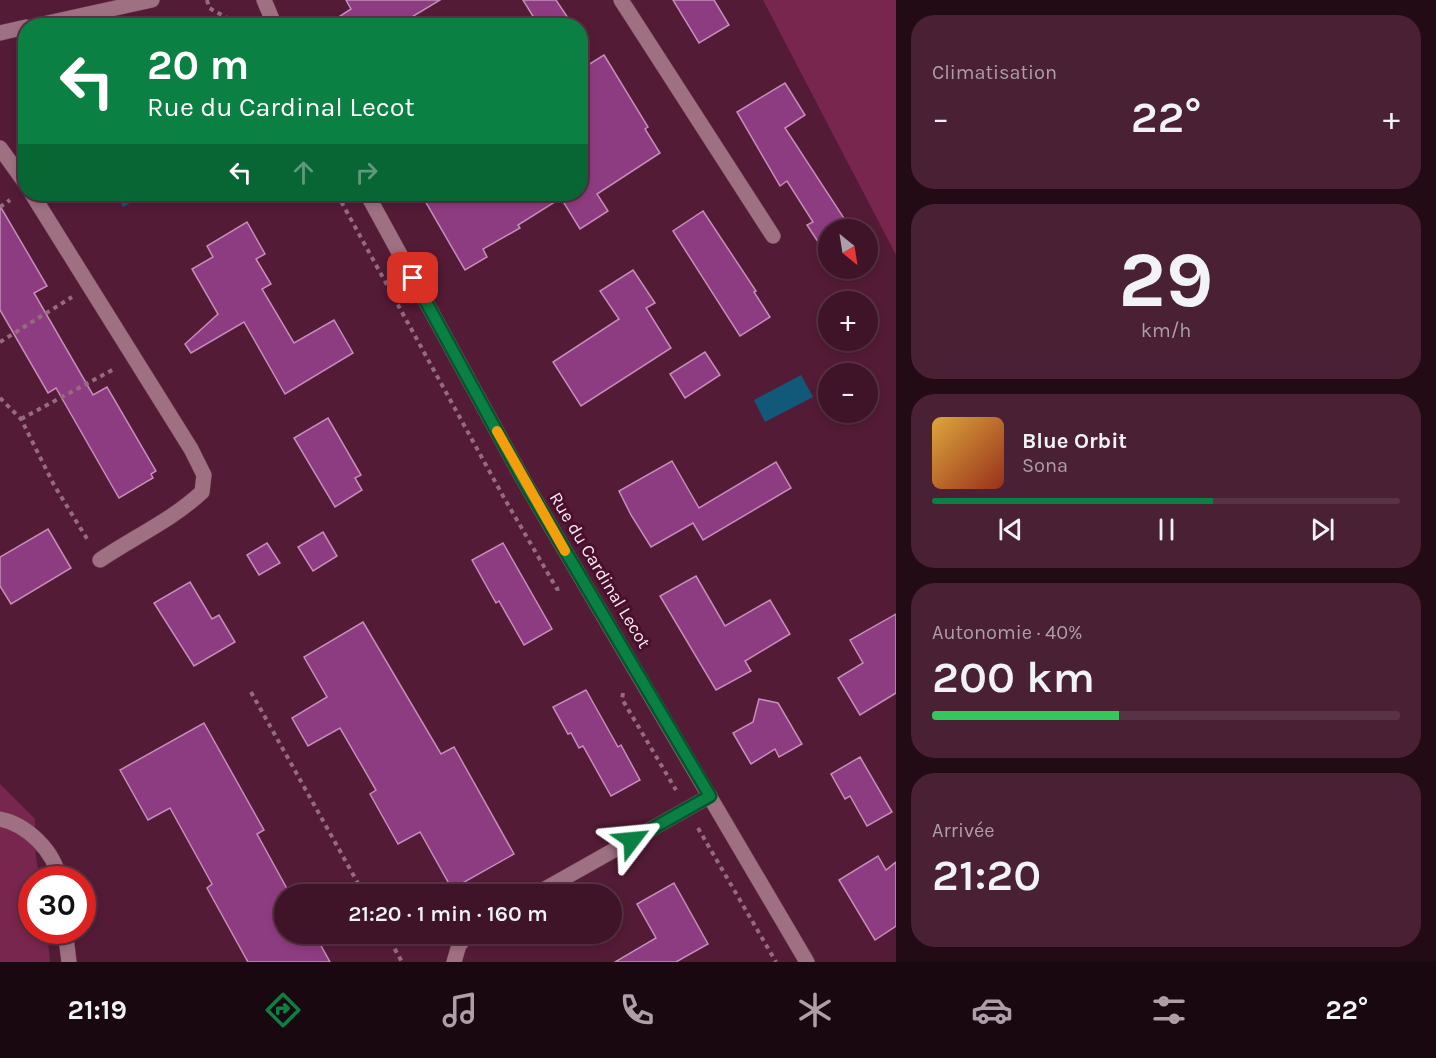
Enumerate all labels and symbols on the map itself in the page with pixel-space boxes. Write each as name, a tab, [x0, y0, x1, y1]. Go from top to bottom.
north arrow	[818, 219, 878, 279]
pin	[387, 252, 438, 303]
street label: Rue du Cardinal Lecot	[545, 488, 655, 652]
position arrow	[600, 808, 664, 872]
speed limit sign: 30	[18, 866, 96, 944]

